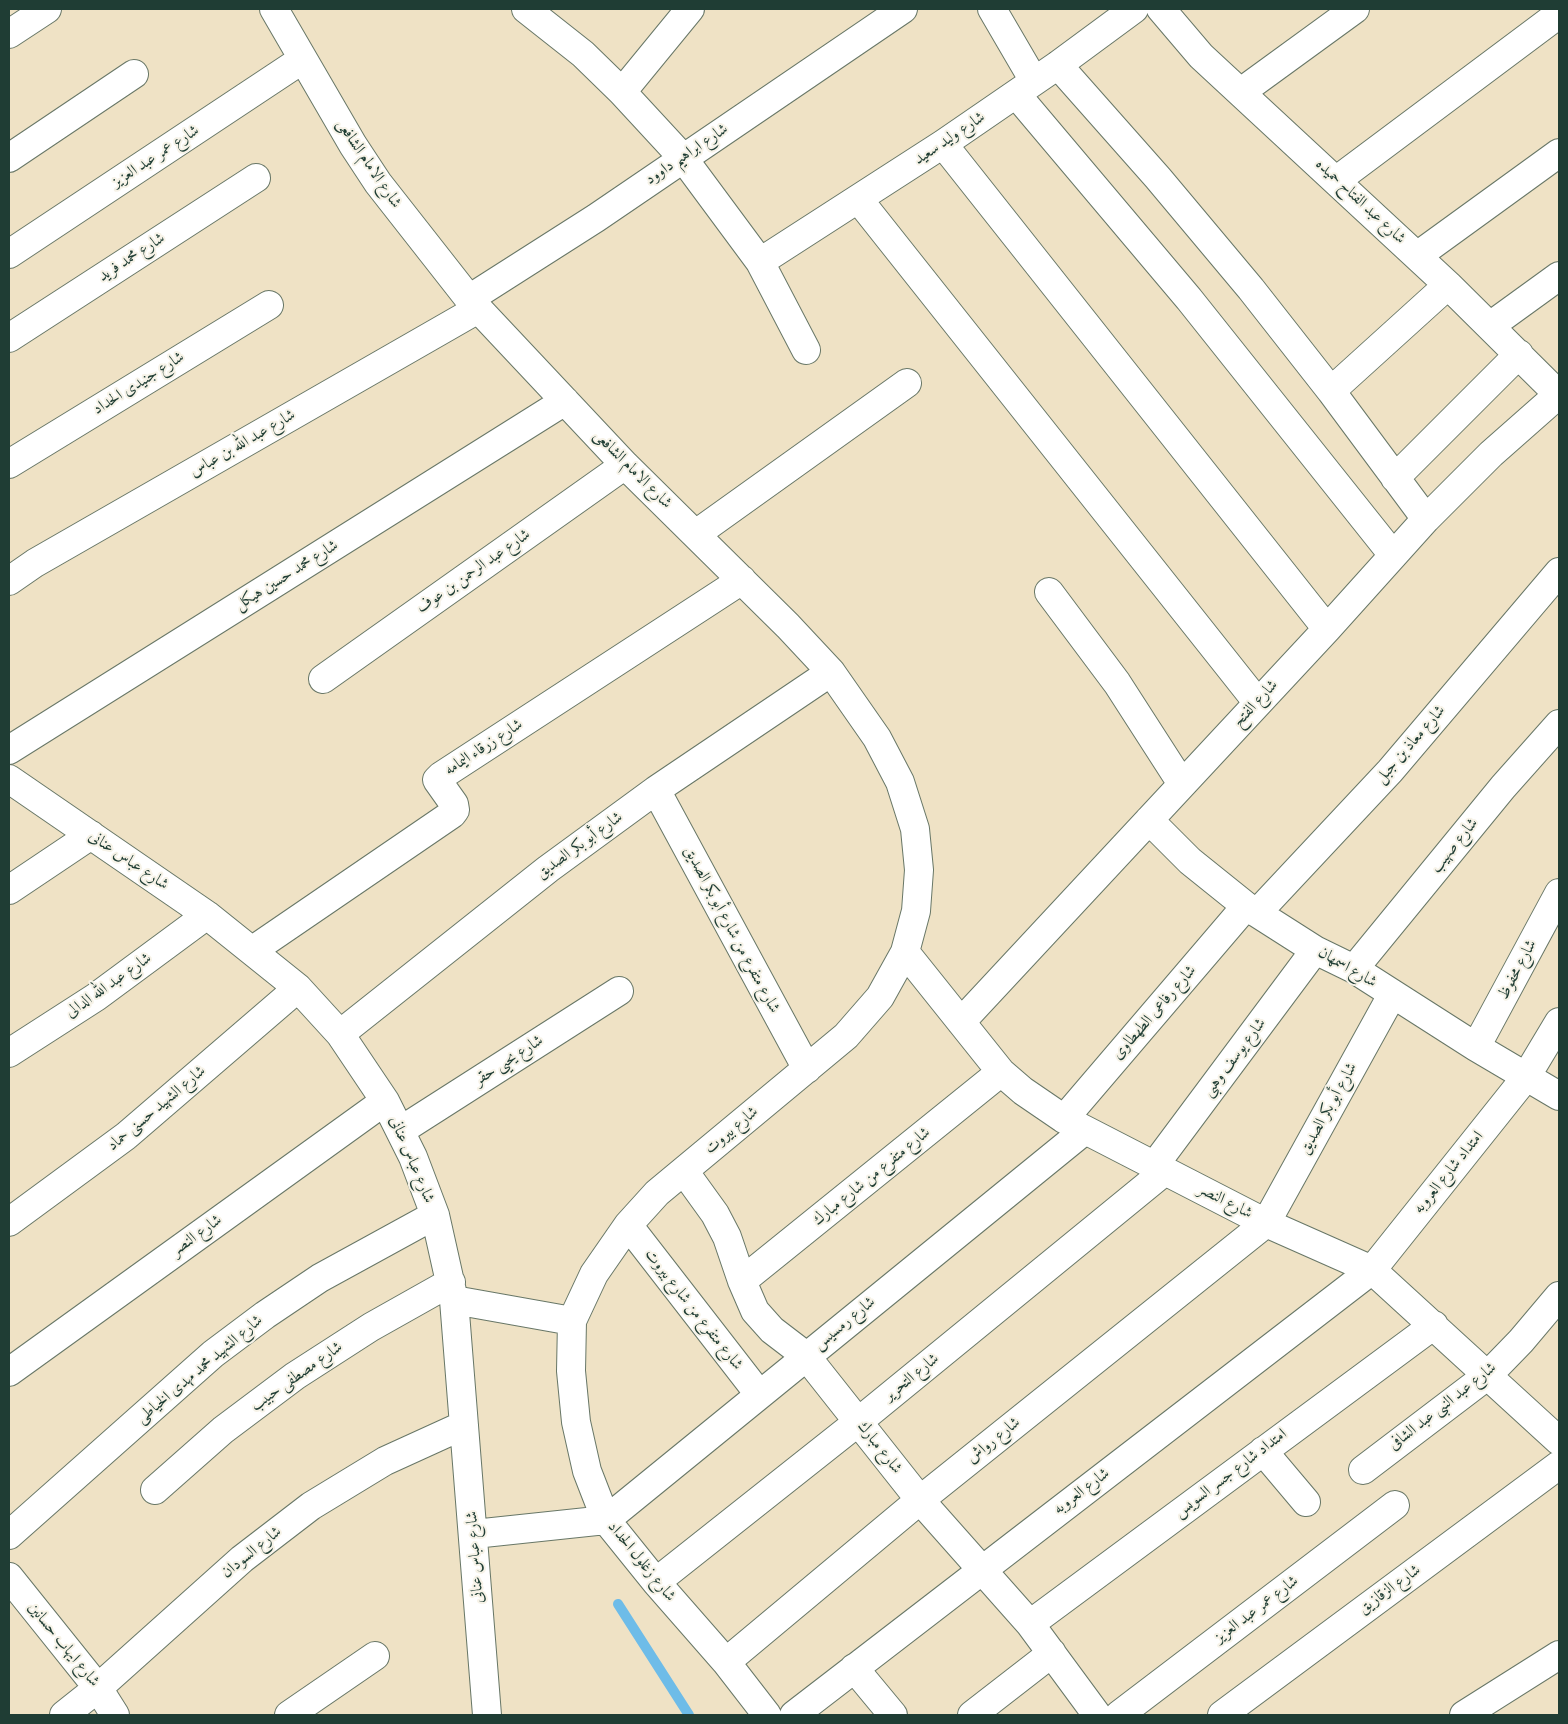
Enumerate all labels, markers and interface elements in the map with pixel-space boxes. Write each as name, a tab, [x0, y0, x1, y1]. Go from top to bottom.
street label: شارع وليد سعيد	[911, 108, 989, 170]
street label: شارع الامام الشافعى	[331, 116, 405, 212]
street label: شارع ابراهيم داوود	[642, 120, 732, 190]
street label: شارع عمر عبد العزيز	[109, 122, 203, 192]
street label: شارع عبد الفتاح حميده	[1311, 155, 1409, 249]
street label: شارع محمد فريد	[95, 229, 169, 287]
street label: شارع جنيدى الحداد	[90, 348, 188, 420]
street label: شارع عبد الله بن عباس	[187, 406, 299, 482]
street label: شارع الامام الشافعى	[589, 427, 675, 513]
street label: شارع عبد الرحمن بن عوف	[414, 526, 534, 618]
street label: شارع محمد حسين هيكل	[232, 537, 342, 615]
street label: شارع الفتح	[1229, 676, 1283, 732]
street label: شارع معاذ بن جبل	[1372, 702, 1450, 788]
street label: شارع زرقاء اليمامه	[441, 716, 527, 780]
street label: شارع أبو بكر الصديق	[533, 808, 627, 884]
street label: شارع صهيب	[1427, 815, 1483, 877]
street label: شارع عباس عنانى	[84, 827, 172, 895]
street label: شارع متفرع من شارع أبو بكر الصديق	[679, 843, 783, 1017]
street label: شارع محفوظ	[1494, 937, 1542, 1003]
street label: شارع اسمهان	[1314, 943, 1380, 993]
street label: شارع عبد الله الدالى	[62, 949, 156, 1023]
street label: شارع رفاعى الطهطاوى	[1109, 962, 1201, 1064]
street label: شارع يوسف وهبى	[1199, 1015, 1271, 1101]
street label: شارع يحيى حقر	[471, 1032, 547, 1090]
street label: شارع أبو بكر الصديق	[1296, 1060, 1362, 1158]
street label: شارع الشهيد حسنى حماد	[104, 1062, 210, 1156]
street label: شارع بيروت	[701, 1103, 763, 1159]
street label: شارع عباس عنانى	[384, 1114, 438, 1206]
street label: شارع متفرع من شارع مبارك	[809, 1124, 935, 1230]
street label: امتداد شارع العروبه	[1410, 1128, 1488, 1218]
street label: شارع النصر	[1195, 1180, 1255, 1224]
street label: شارع النصر	[168, 1211, 226, 1261]
street label: شارع متفرع من شارع بيروت	[640, 1246, 746, 1374]
street label: شارع رمسيس	[810, 1293, 880, 1355]
street label: شارع الشهيد محمد مهدى الخياطى	[133, 1311, 267, 1429]
street label: شارع مصطفى حبيب	[247, 1338, 347, 1416]
street label: شارع التحرير	[881, 1350, 943, 1406]
street label: شارع عبد النبى عبد الشافى	[1385, 1359, 1501, 1455]
street label: شارع رواش	[963, 1414, 1025, 1468]
street label: شارع مبارك	[852, 1418, 906, 1478]
street label: امتداد شارع جسر السويس	[1171, 1425, 1291, 1523]
street label: شارع العروبه	[1050, 1465, 1114, 1519]
street label: شارع عباس عنانى	[463, 1510, 489, 1604]
street label: شارع زغلول الحداد	[603, 1518, 679, 1606]
street label: شارع السودان	[218, 1523, 286, 1583]
street label: شارع الزقازيق	[1355, 1561, 1425, 1619]
street label: شارع عمر عبد العزيز	[1211, 1572, 1303, 1648]
street label: شارع ايهاب حسانين	[23, 1599, 103, 1691]

